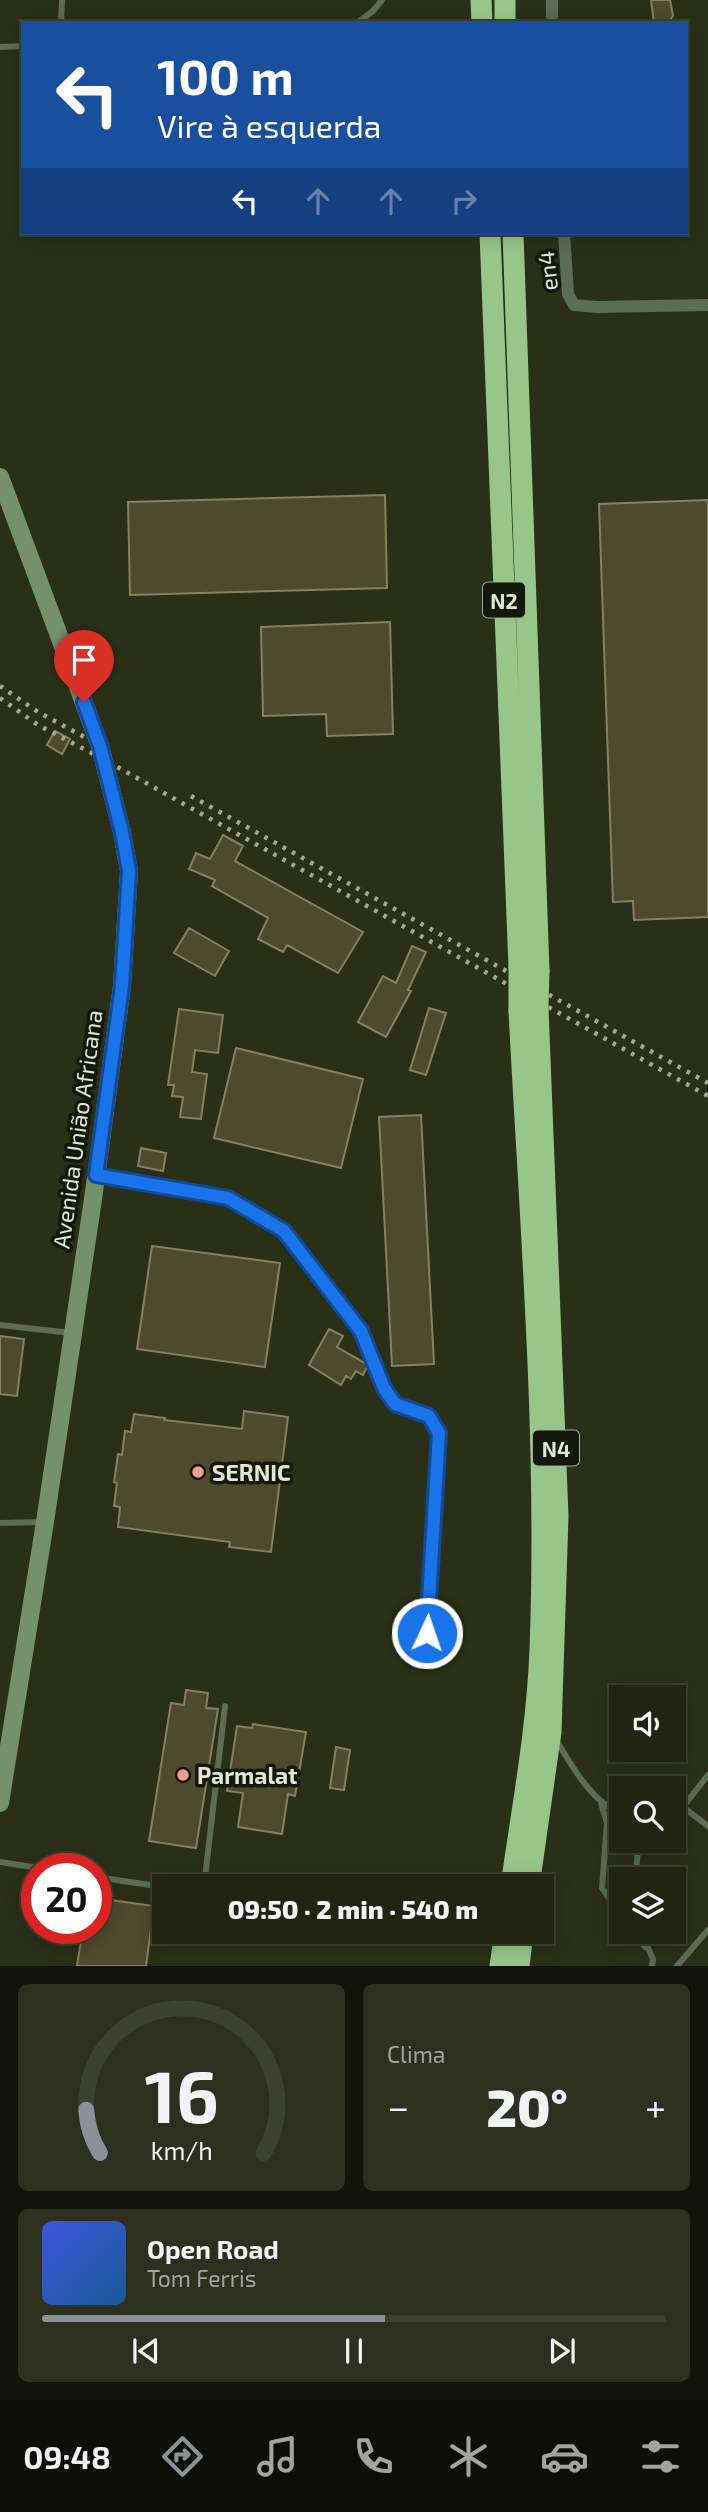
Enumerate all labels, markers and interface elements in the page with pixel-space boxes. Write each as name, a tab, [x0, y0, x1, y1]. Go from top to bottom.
text: 100 m	[157, 46, 294, 105]
icon: left	[42, 49, 133, 140]
text: Vire à esquerda	[157, 106, 381, 144]
icon: left	[226, 182, 264, 220]
icon: ahead	[299, 182, 337, 220]
icon: ahead	[372, 182, 410, 220]
icon: right	[445, 182, 483, 220]
street label: en4	[531, 250, 563, 292]
road number: N2	[483, 582, 525, 618]
pin	[54, 630, 114, 702]
icon: arrive	[65, 641, 103, 679]
street label: Avenida União Africana	[46, 1008, 108, 1250]
road number: N4	[533, 1430, 579, 1466]
place label: SERNIC	[212, 1458, 291, 1486]
marker: SERNIC	[190, 1464, 206, 1480]
position arrow	[390, 1596, 464, 1670]
map controls	[609, 1685, 686, 1944]
button: sound	[609, 1685, 686, 1762]
place label: Parmalat	[197, 1761, 298, 1789]
marker: Parmalat	[175, 1767, 191, 1783]
button: search	[609, 1776, 686, 1853]
speed limit sign: 20	[21, 1853, 112, 1944]
button: layers	[609, 1867, 686, 1944]
text: 09:50 · 2 min · 540 m	[228, 1893, 478, 1924]
text: Clima	[387, 2040, 445, 2068]
text: 16	[144, 2051, 219, 2139]
text: 20°	[486, 2075, 568, 2137]
text: −	[387, 2083, 409, 2129]
text: +	[645, 2083, 666, 2129]
text: km/h	[150, 2135, 213, 2165]
text: Open Road	[147, 2233, 279, 2264]
text: Tom Ferris	[147, 2264, 256, 2292]
icon: previous	[127, 2332, 165, 2370]
icon: pause	[335, 2332, 373, 2370]
icon: next	[543, 2332, 581, 2370]
icon: directions	[158, 2432, 207, 2481]
icon: music	[253, 2432, 302, 2481]
icon: phone	[349, 2432, 398, 2481]
icon: climate	[444, 2432, 493, 2481]
icon: car	[540, 2432, 589, 2481]
icon: filters	[636, 2432, 685, 2481]
text: 09:48	[23, 2437, 111, 2475]

